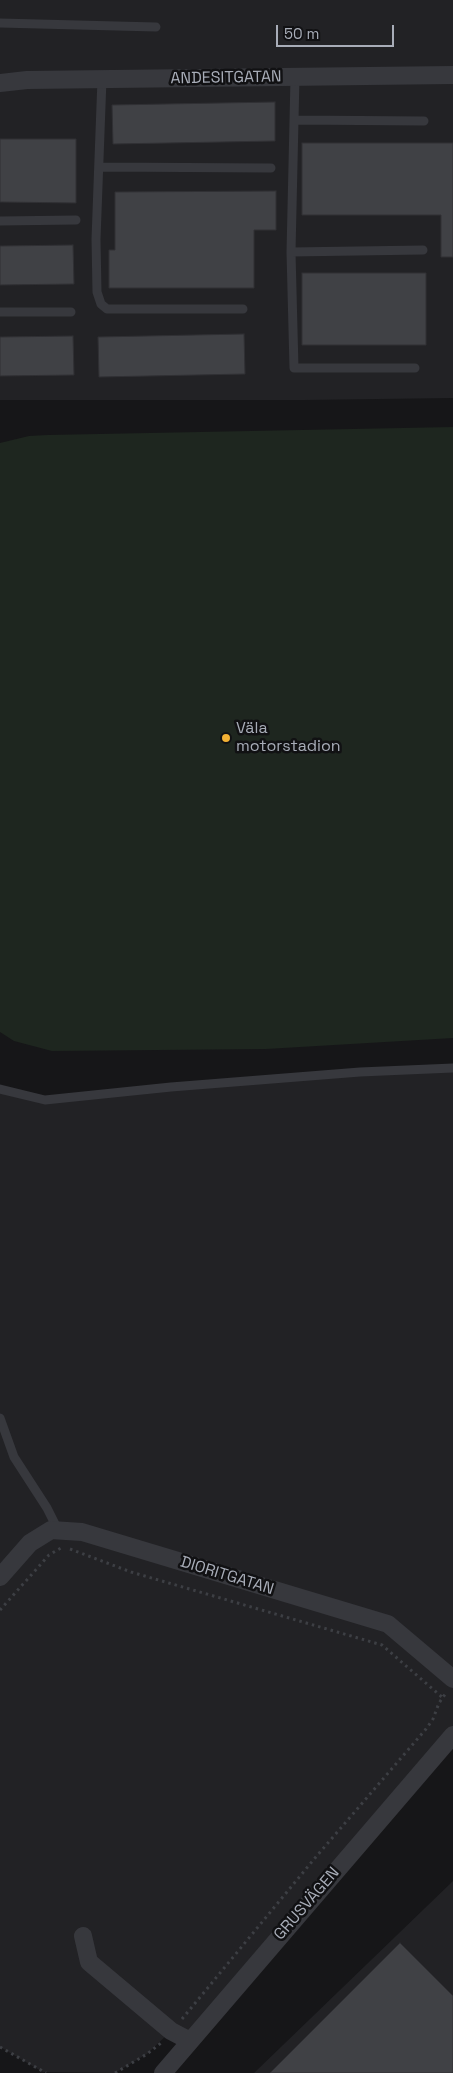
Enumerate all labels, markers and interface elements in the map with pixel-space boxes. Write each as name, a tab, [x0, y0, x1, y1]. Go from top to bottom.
scale bar	[278, 15, 396, 47]
text: 50 m	[284, 24, 319, 43]
street label: ANDESITGATAN	[170, 67, 282, 89]
place label: Väla motorstadion	[236, 719, 341, 757]
marker: Väla motorstadion	[220, 732, 232, 744]
street label: DIORITGATAN	[178, 1553, 276, 1599]
street label: GRUSVÄGEN	[270, 1864, 344, 1944]

